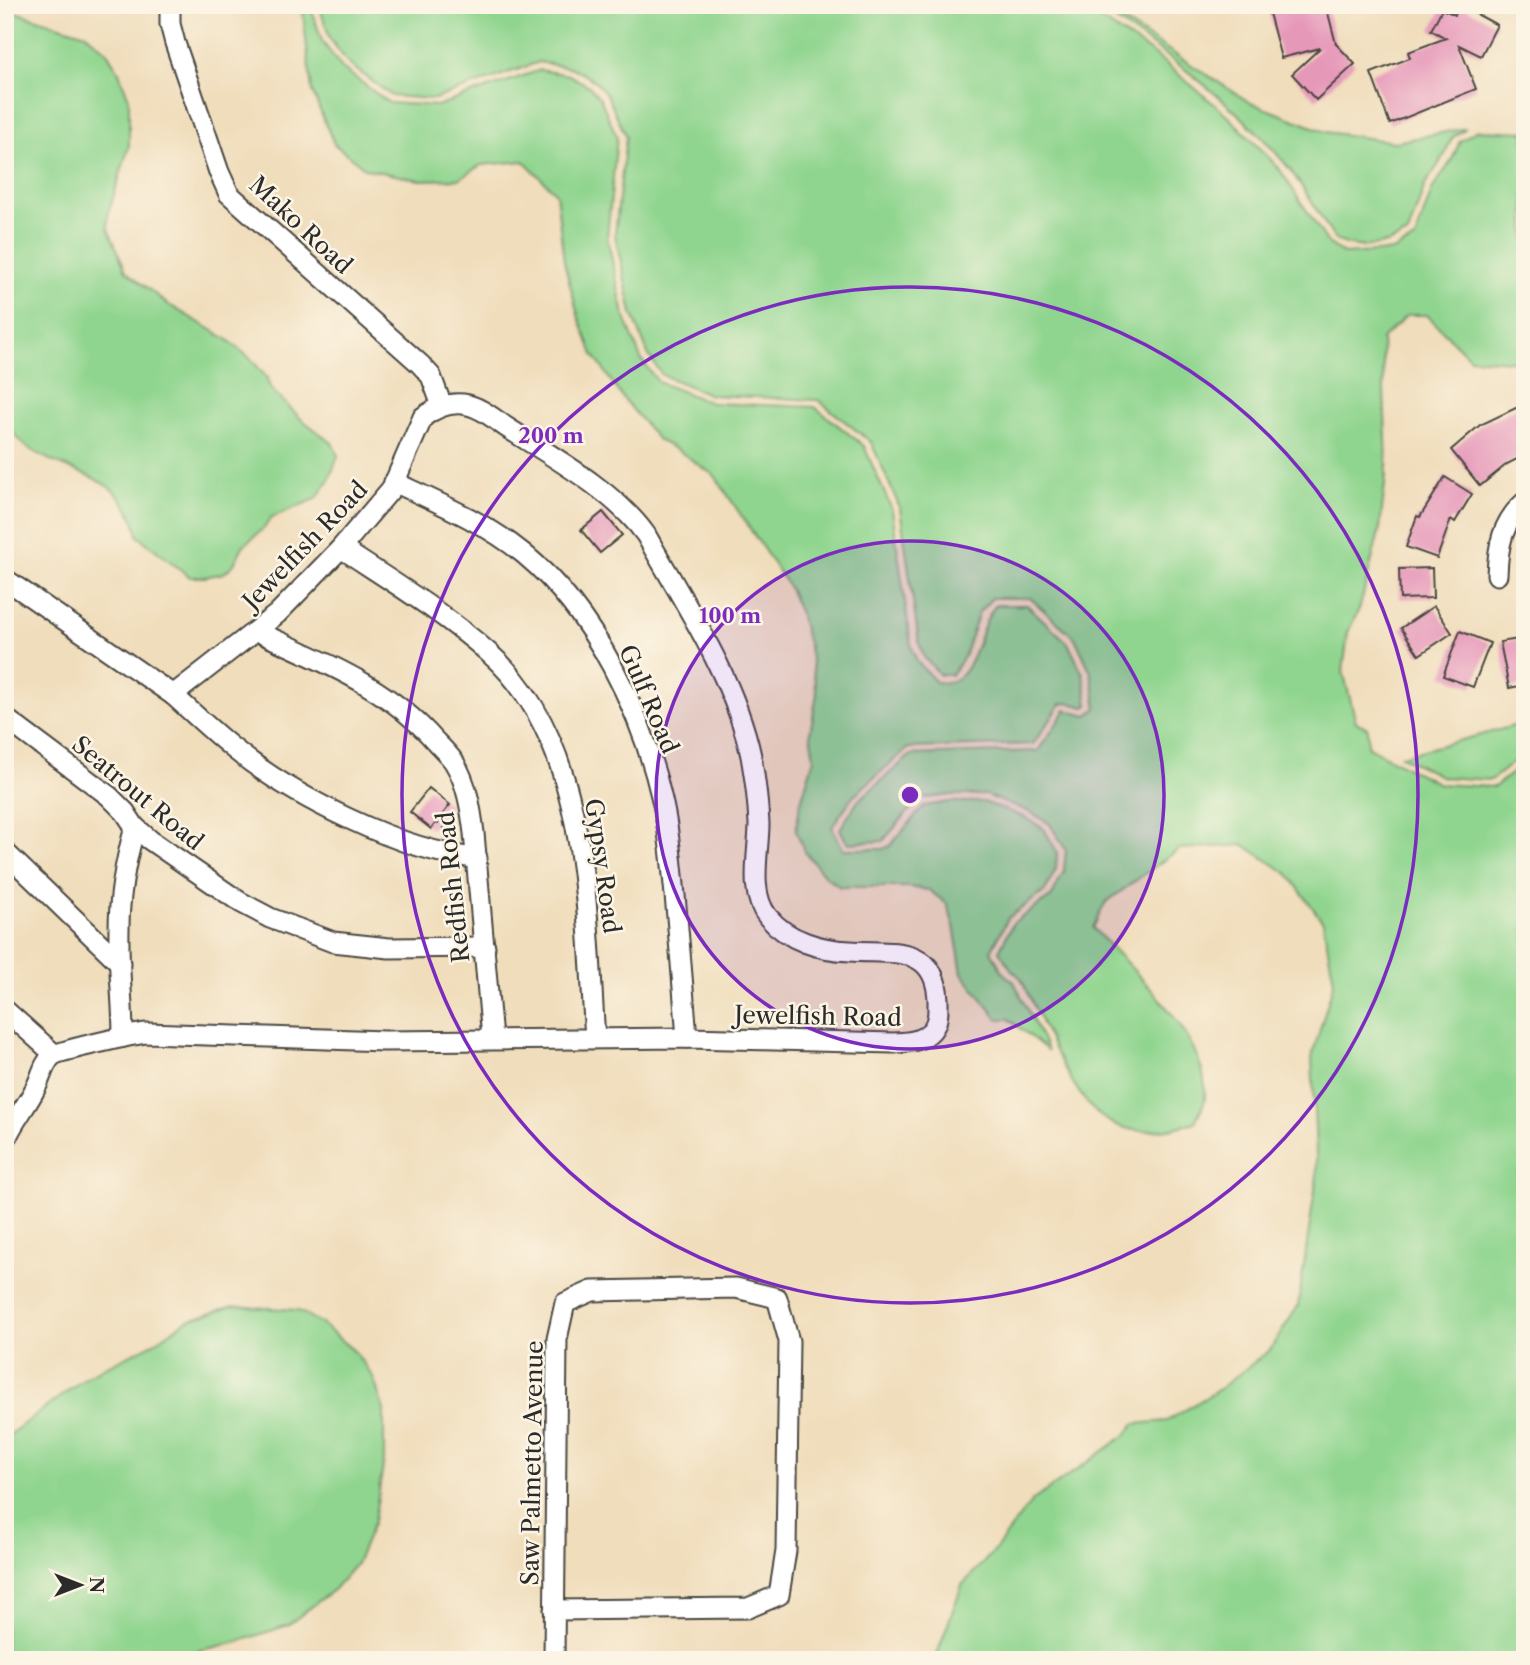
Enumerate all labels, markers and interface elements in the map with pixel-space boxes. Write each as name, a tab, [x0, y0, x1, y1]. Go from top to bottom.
street label: Mako Road	[244, 170, 359, 280]
text: 200 m	[518, 423, 584, 448]
street label: Jewelfish Road	[234, 474, 374, 618]
text: 100 m	[699, 603, 761, 628]
street label: Gulf Road	[613, 640, 685, 758]
street label: Seatrout Road	[66, 730, 210, 857]
centre of rings	[898, 783, 922, 807]
street label: Gypsy Road	[579, 797, 627, 936]
street label: Redfish Road	[431, 810, 475, 964]
street label: Jewelfish Road	[730, 1000, 902, 1032]
street label: Saw Palmetto Avenue	[515, 1340, 549, 1586]
north arrow	[46, 1550, 116, 1620]
text: N	[85, 1577, 108, 1593]

